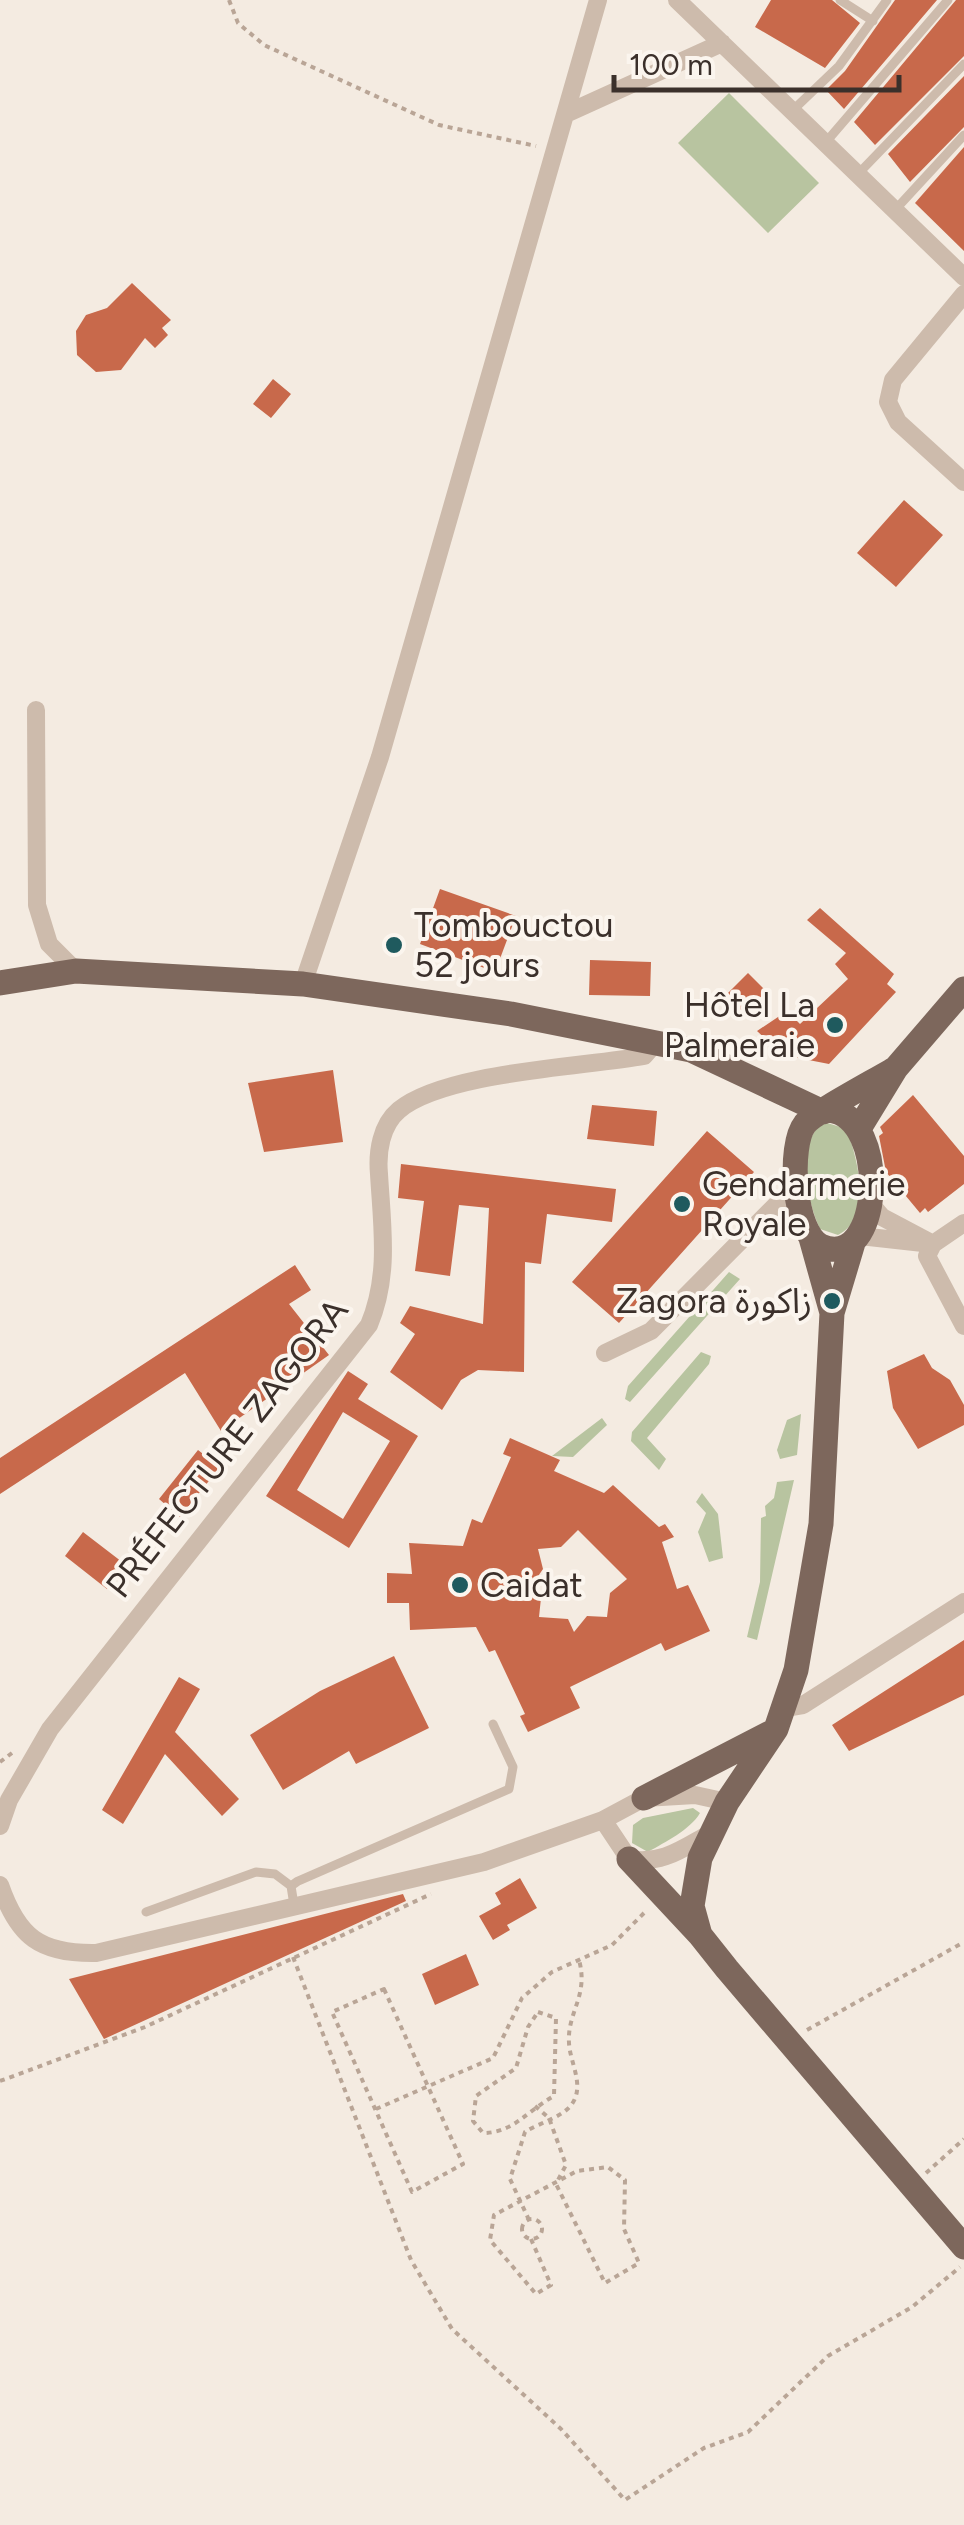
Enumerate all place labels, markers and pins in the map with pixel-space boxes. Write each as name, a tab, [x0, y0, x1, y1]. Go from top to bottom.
place label: Tombouctou 52 jours	[414, 904, 614, 986]
marker: Tombouctou 52 jours	[383, 934, 405, 956]
place label: Hôtel La Palmeraie	[664, 984, 815, 1066]
marker: Hôtel La Palmeraie	[824, 1014, 846, 1036]
place label: Gendarmerie Royale	[702, 1163, 905, 1245]
marker: Gendarmerie Royale	[671, 1193, 693, 1215]
place label: Zagora زاكورة	[616, 1280, 812, 1322]
marker: Zagora زاكورة	[821, 1290, 843, 1312]
place label: Caidat	[480, 1564, 583, 1606]
marker: Caidat	[449, 1574, 471, 1596]

